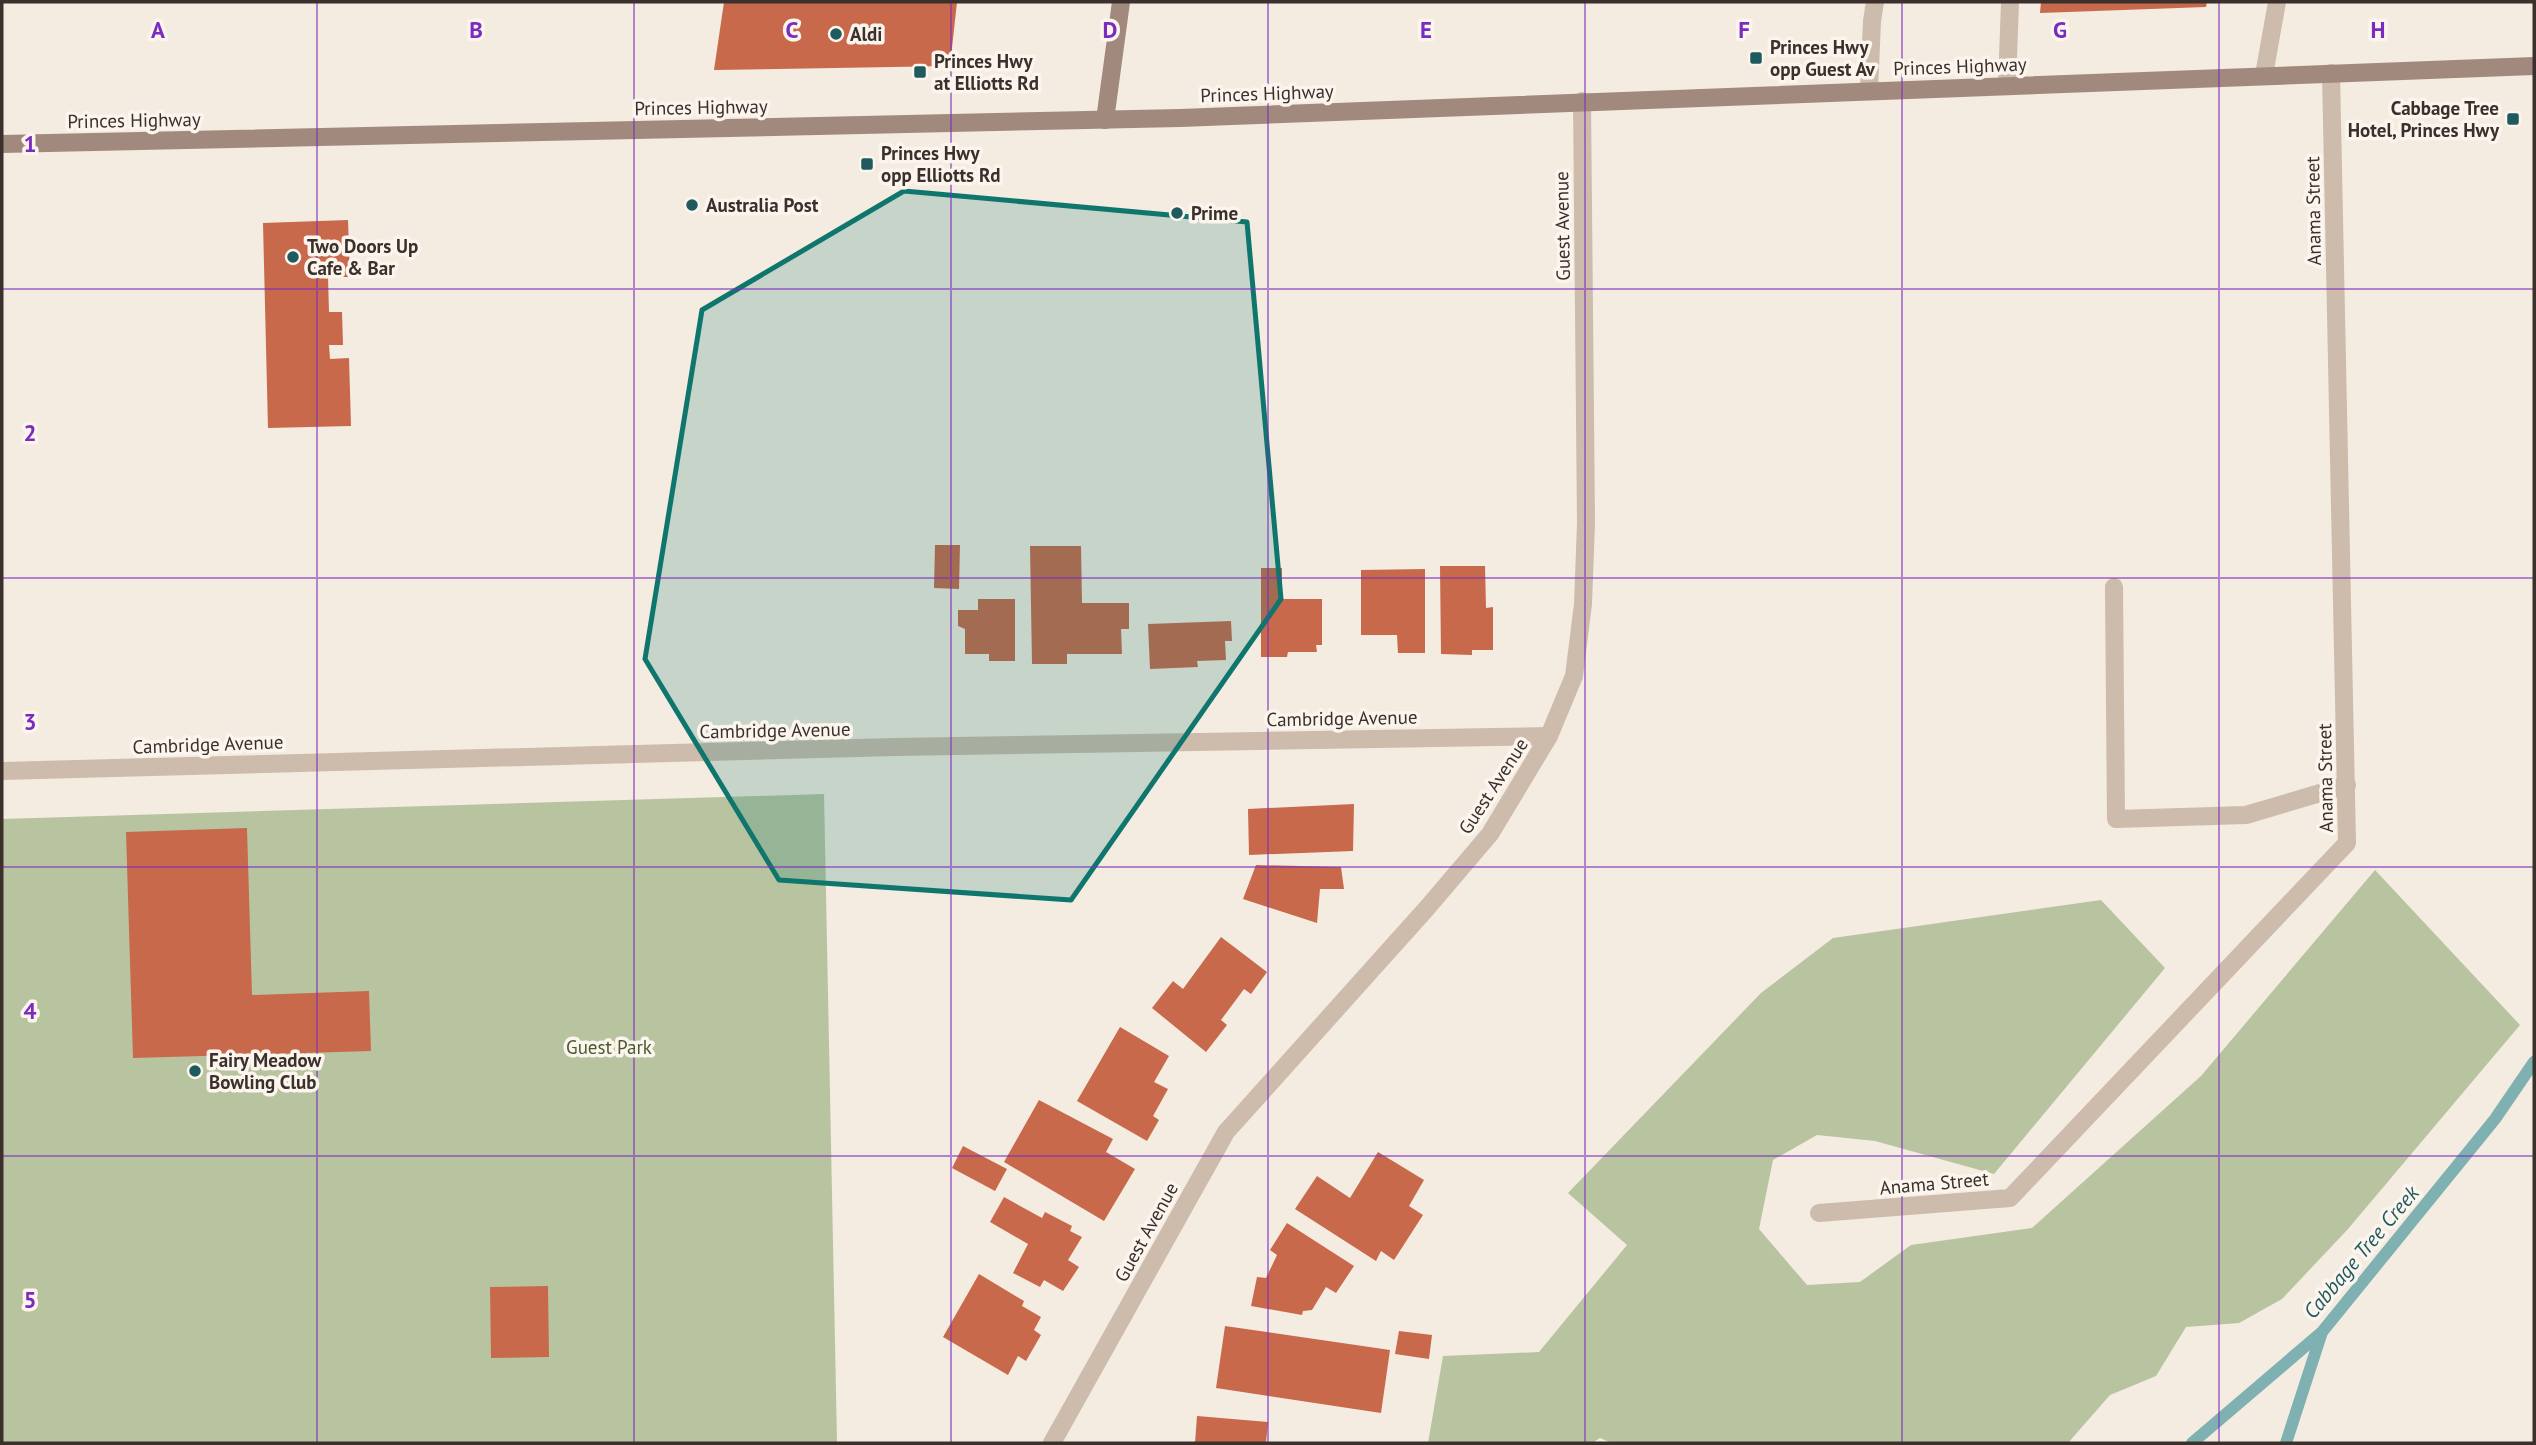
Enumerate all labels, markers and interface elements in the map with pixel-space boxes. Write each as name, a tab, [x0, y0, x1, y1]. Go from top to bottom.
text: A	[151, 15, 165, 44]
text: B	[469, 15, 483, 44]
text: C	[786, 15, 799, 44]
text: D	[1103, 15, 1117, 44]
text: E	[1420, 15, 1432, 44]
text: F	[1738, 15, 1750, 44]
text: G	[2053, 15, 2067, 44]
text: H	[2371, 15, 2385, 44]
place label: Aldi	[850, 22, 882, 46]
marker: Aldi	[828, 26, 844, 42]
place label: Princes Hwy opp Guest Av	[1770, 35, 1876, 81]
place label: Princes Hwy at Elliotts Rd	[934, 49, 1039, 95]
marker: Princes Hwy opp Guest Av	[1748, 50, 1764, 66]
street label: Princes Highway	[1893, 52, 2027, 80]
marker: Princes Hwy at Elliotts Rd	[912, 64, 928, 80]
street label: Princes Highway	[1200, 79, 1334, 107]
street label: Princes Highway	[634, 94, 768, 120]
place label: Cabbage Tree Hotel, Princes Hwy	[2348, 96, 2500, 142]
street label: Princes Highway	[67, 107, 201, 133]
marker: Cabbage Tree Hotel, Princes Hwy	[2505, 111, 2521, 127]
text: 1	[23, 129, 37, 158]
place label: Princes Hwy opp Elliotts Rd	[881, 141, 1001, 187]
marker: Princes Hwy opp Elliotts Rd	[859, 156, 875, 172]
street label: Anama Street	[2300, 156, 2326, 266]
street label: Guest Avenue	[1549, 171, 1575, 281]
place label: Australia Post	[706, 193, 819, 217]
marker: Australia Post	[684, 197, 700, 213]
place label: Prime	[1191, 201, 1238, 225]
marker: Prime	[1169, 205, 1185, 221]
place label: Two Doors Up Cafe & Bar	[307, 234, 418, 280]
marker: Two Doors Up Cafe & Bar	[285, 249, 301, 265]
text: 2	[23, 418, 37, 447]
street label: Cambridge Avenue	[1266, 705, 1418, 731]
text: 3	[23, 707, 37, 736]
street label: Cambridge Avenue	[699, 717, 851, 743]
street label: Anama Street	[2312, 723, 2338, 833]
street label: Cambridge Avenue	[132, 729, 284, 759]
street label: Guest Avenue	[1453, 733, 1533, 839]
text: 4	[23, 996, 37, 1025]
park label: Guest Park	[566, 1035, 652, 1059]
place label: Fairy Meadow Bowling Club	[209, 1048, 322, 1094]
marker: Fairy Meadow Bowling Club	[187, 1063, 203, 1079]
street label: Anama Street	[1878, 1166, 1990, 1200]
street label: Guest Avenue	[1109, 1178, 1183, 1286]
water label: Cabbage Tree Creek	[2297, 1179, 2426, 1324]
text: 5	[23, 1285, 37, 1314]

